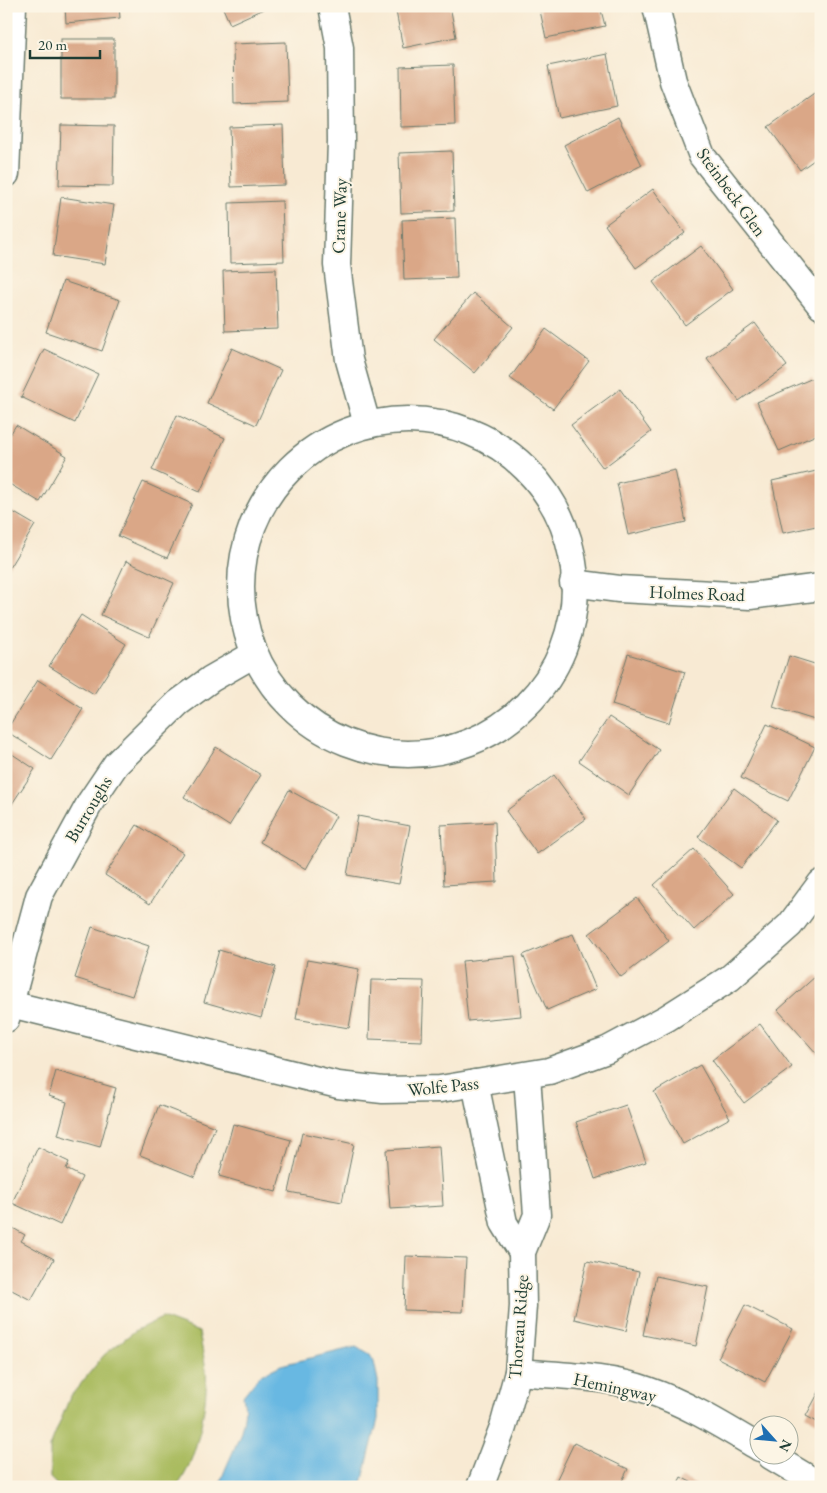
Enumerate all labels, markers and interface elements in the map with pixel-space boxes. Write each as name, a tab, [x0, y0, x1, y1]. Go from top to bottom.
scale bar	[30, 28, 100, 60]
text: 20 m	[38, 35, 67, 54]
street label: Steinbeck Glen	[692, 143, 772, 241]
street label: Crane Way	[326, 178, 352, 254]
street label: Holmes Road	[649, 580, 746, 606]
street label: Burroughs	[59, 771, 117, 846]
street label: Wolfe Pass	[406, 1071, 480, 1101]
street label: Thoreau Ridge	[503, 1274, 533, 1380]
street label: Hemingway	[571, 1367, 659, 1407]
north arrow	[750, 1416, 800, 1466]
text: N	[775, 1437, 796, 1456]

